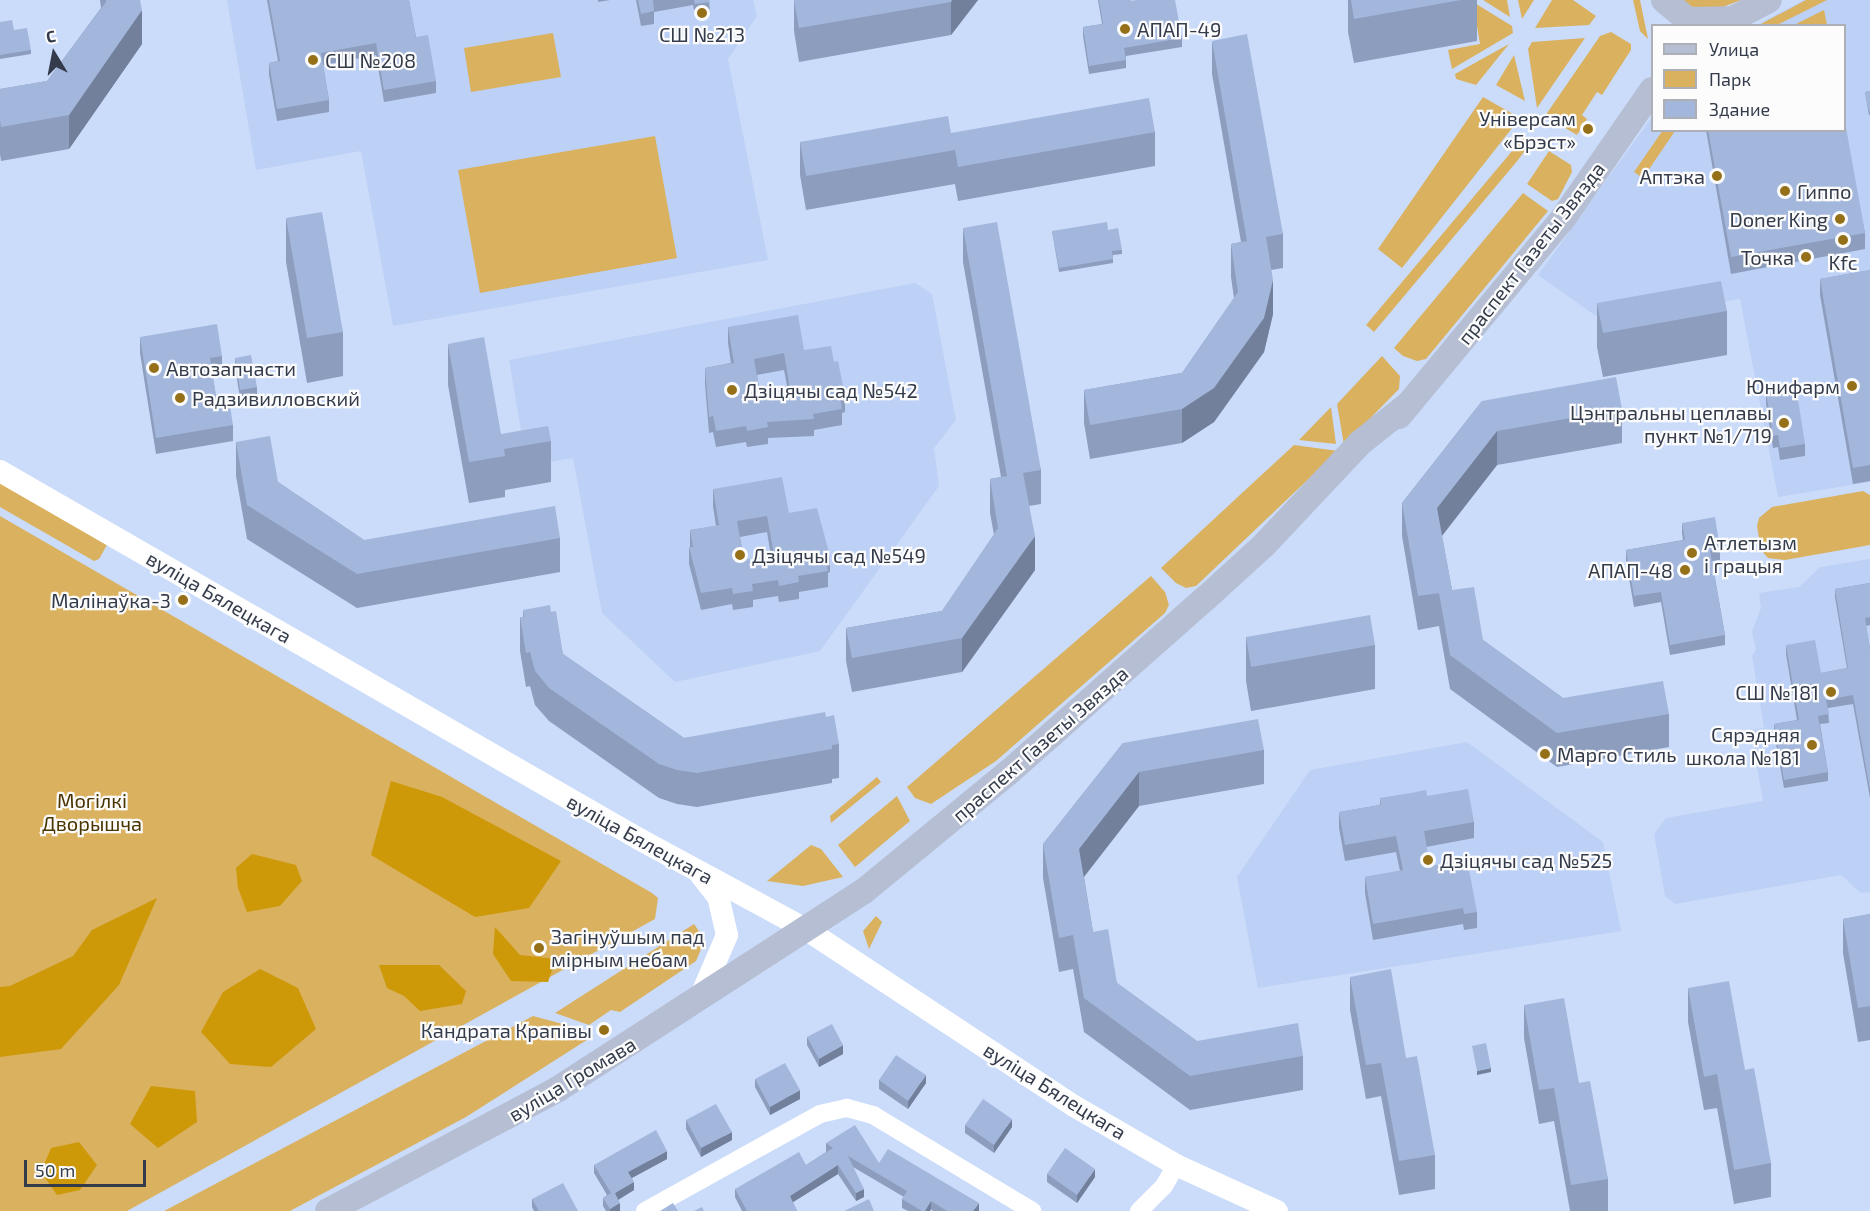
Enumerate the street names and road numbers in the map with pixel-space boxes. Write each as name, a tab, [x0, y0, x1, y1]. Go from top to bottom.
street label: праспект Газеты Звязда	[1452, 157, 1610, 349]
street label: вуліца Бялецкага	[142, 546, 296, 648]
street label: праспект Газеты Звязда	[947, 661, 1133, 827]
street label: вуліца Бялецкага	[563, 789, 717, 889]
street label: вуліца Громава	[504, 1032, 640, 1126]
street label: вуліца Бялецкага	[979, 1038, 1131, 1144]

